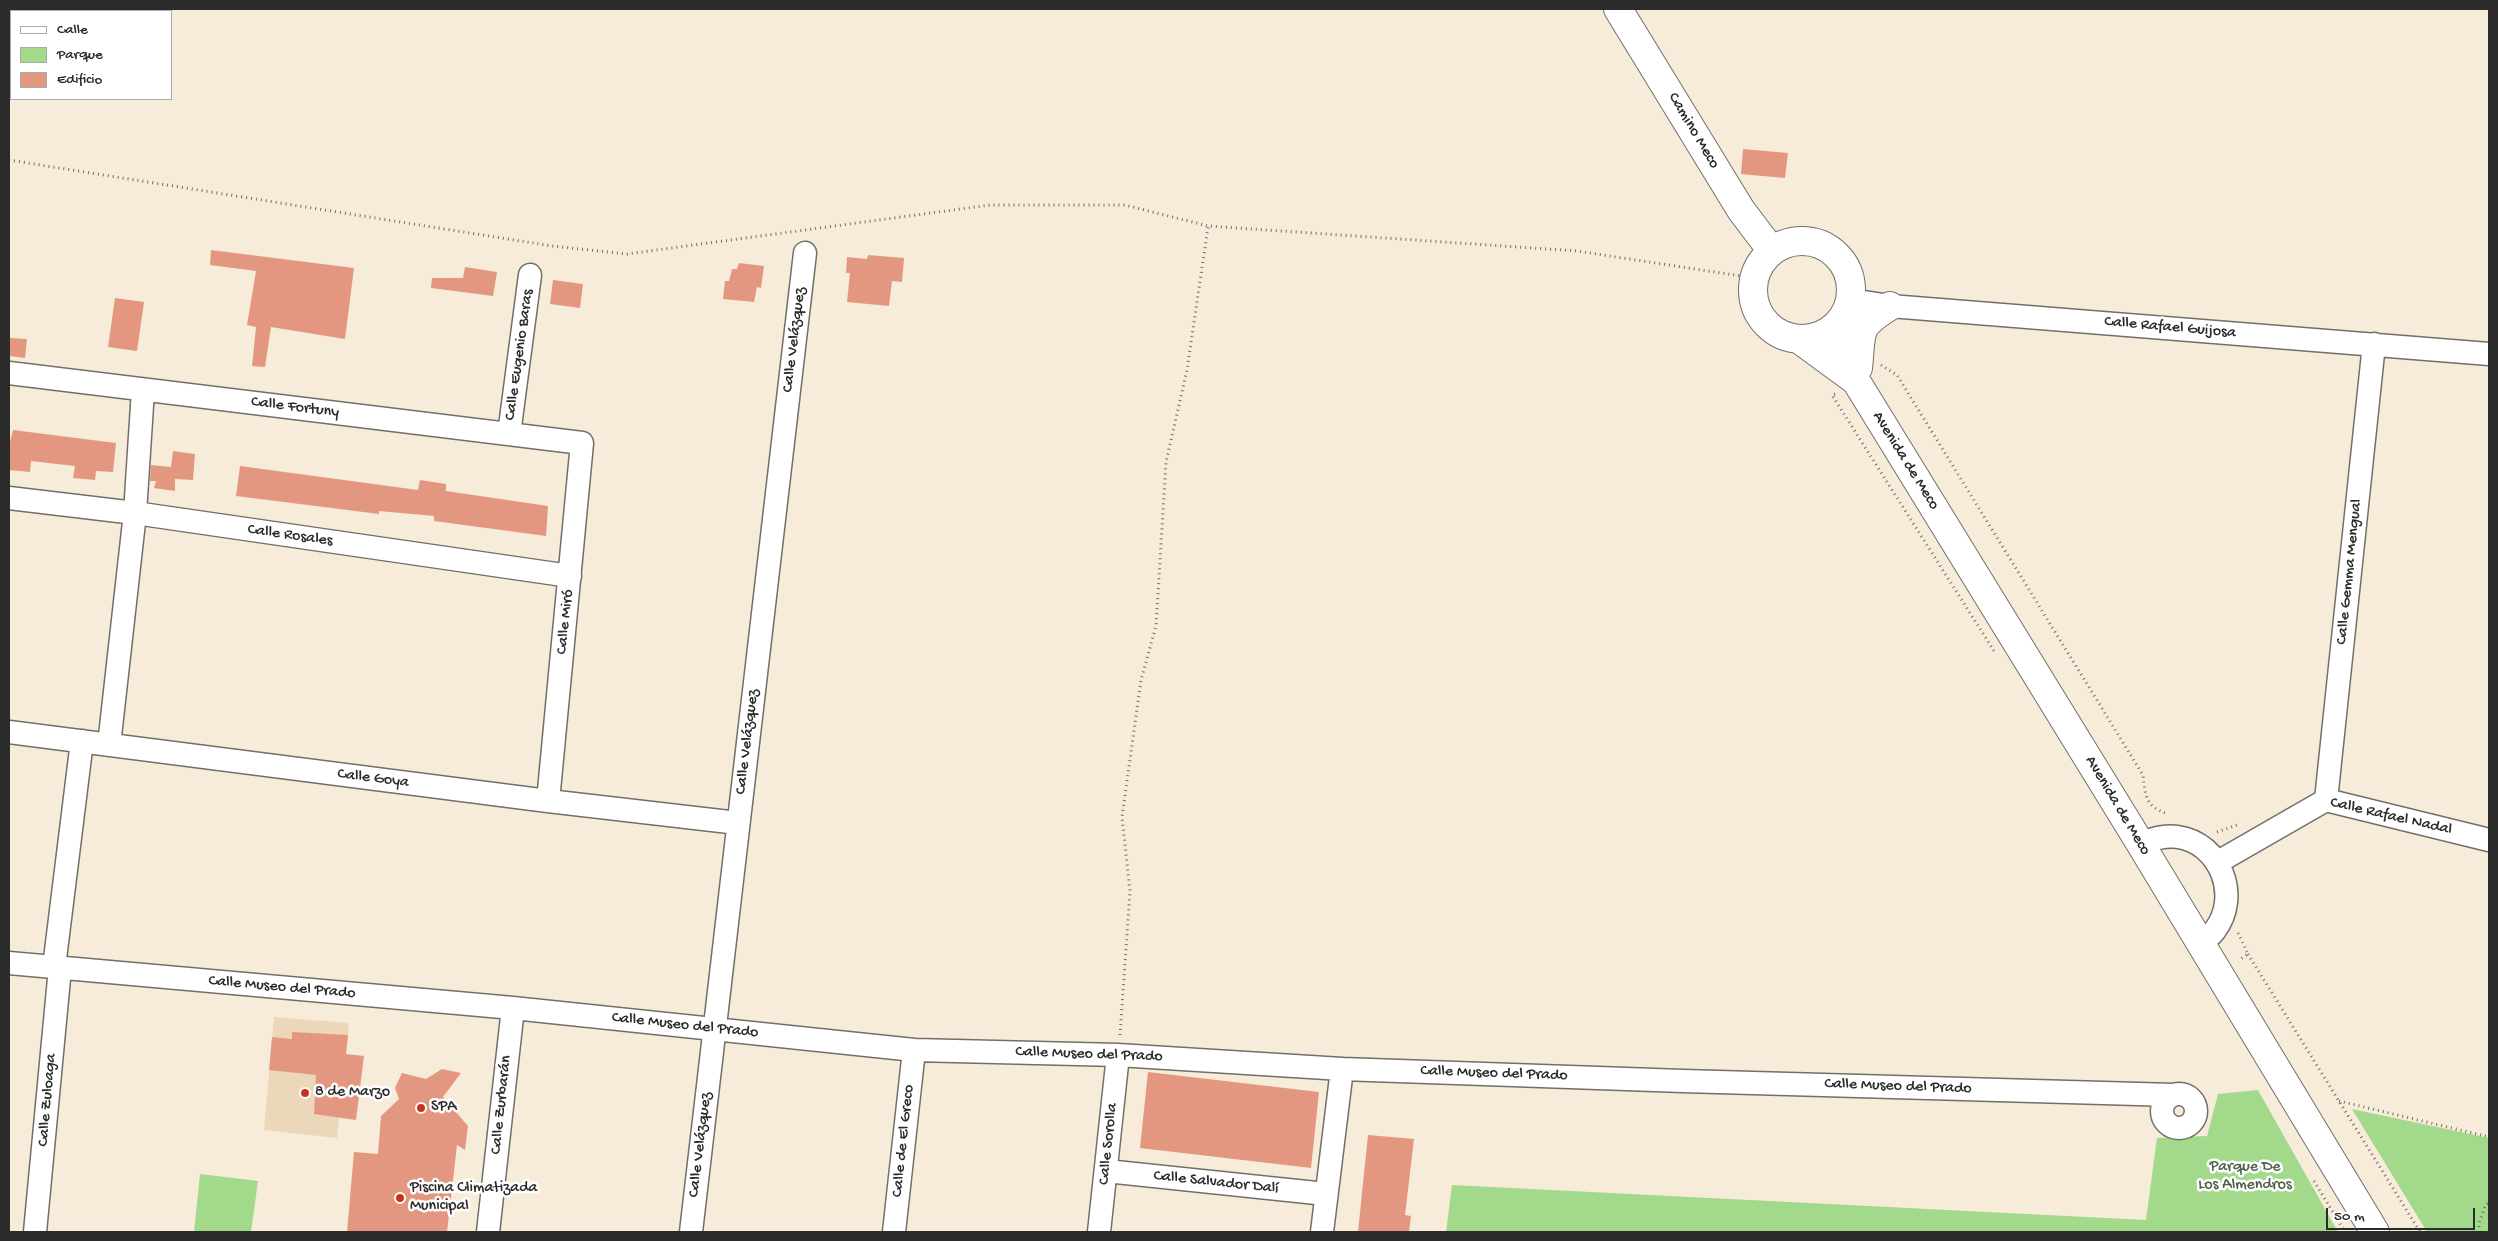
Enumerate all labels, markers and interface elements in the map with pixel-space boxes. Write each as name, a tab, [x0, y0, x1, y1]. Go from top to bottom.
legend	[10, 10, 172, 100]
text: Calle	[57, 21, 88, 39]
text: Parque	[57, 46, 103, 64]
text: Edificio	[57, 71, 102, 89]
street label: Camino Meco	[1663, 90, 1723, 172]
street label: Calle Velázquez	[779, 286, 811, 394]
street label: Calle Eugenio Baras	[501, 288, 539, 422]
street label: Calle Rafael Guijosa	[2103, 313, 2237, 343]
street label: Calle Fortuny	[250, 393, 340, 423]
street label: Avenida de Meco	[1867, 408, 1943, 514]
street label: Calle Gemma Mengual	[2333, 498, 2367, 646]
street label: Calle Rosales	[246, 521, 334, 551]
street label: Calle Miró	[553, 589, 579, 655]
street label: Calle Velázquez	[732, 688, 764, 796]
street label: Avenida de Meco	[2080, 753, 2154, 859]
street label: Calle Goya	[336, 765, 410, 793]
street label: Calle Rafael Nadal	[2328, 794, 2454, 840]
street label: Calle Museo del Prado	[208, 972, 356, 1004]
street label: Calle Museo del Prado	[611, 1009, 759, 1043]
street label: Calle Museo del Prado	[1015, 1043, 1163, 1067]
street label: Calle Zuloaga	[34, 1053, 62, 1147]
street label: Calle Zurbarán	[487, 1054, 517, 1156]
street label: Calle Museo del Prado	[1420, 1062, 1568, 1086]
street label: Calle Museo del Prado	[1824, 1075, 1972, 1099]
place label: 8 de Marzo	[315, 1083, 390, 1103]
street label: Calle de El Greco	[889, 1084, 919, 1198]
marker: 8 de Marzo	[299, 1087, 311, 1099]
street label: Calle Velázquez	[685, 1091, 717, 1199]
place label: SPA	[431, 1098, 457, 1118]
marker: SPA	[415, 1102, 427, 1114]
street label: Calle Sorolla	[1095, 1102, 1123, 1186]
park label: Parque De Los Almendros	[2198, 1158, 2292, 1196]
street label: Calle Salvador Dalí	[1152, 1167, 1280, 1199]
place label: Piscina Climatizada Municipal	[410, 1179, 537, 1217]
marker: Piscina Climatizada Municipal	[394, 1192, 406, 1204]
scale bar	[2328, 1198, 2477, 1230]
text: 50 m	[2334, 1208, 2365, 1226]

